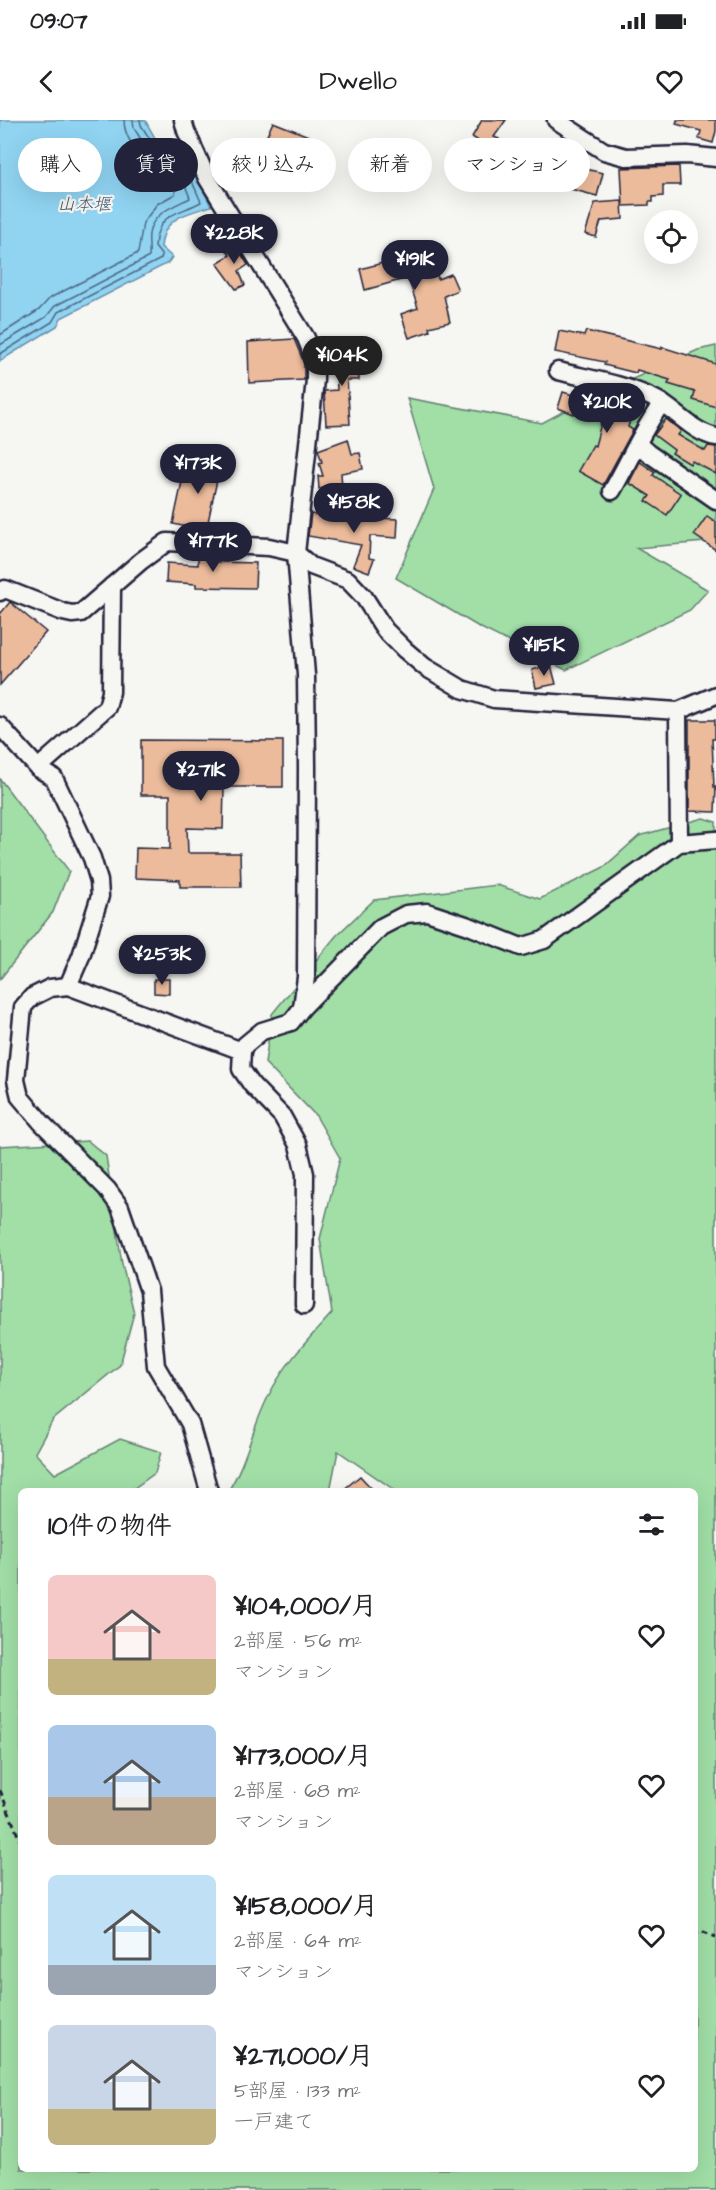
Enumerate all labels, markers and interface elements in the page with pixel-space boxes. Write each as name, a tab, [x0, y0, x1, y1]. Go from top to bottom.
text: 09:07	[30, 6, 88, 37]
text: Dwello	[319, 62, 397, 100]
icon: back	[30, 65, 63, 98]
icon: heart	[653, 65, 686, 98]
chip: 購入	[18, 138, 102, 192]
chip: 賃貸	[114, 138, 198, 192]
chip: 絞り込み	[210, 138, 336, 192]
chip: 新着	[348, 138, 432, 192]
chip: マンション	[444, 138, 590, 192]
water label: 山本堰	[57, 192, 113, 217]
map controls	[644, 210, 698, 264]
button: locate	[644, 210, 698, 264]
pin: ¥228K	[192, 214, 276, 265]
text: ¥228K	[205, 219, 263, 247]
pin: ¥191K	[373, 240, 457, 291]
text: ¥191K	[395, 245, 435, 273]
pin: ¥104K	[300, 336, 384, 387]
text: ¥104K	[316, 341, 368, 369]
pin: ¥210K	[565, 383, 649, 434]
text: ¥210K	[582, 388, 632, 416]
pin: ¥173K	[156, 444, 240, 495]
text: ¥173K	[174, 449, 222, 477]
pin: ¥158K	[312, 483, 396, 534]
text: ¥158K	[328, 488, 380, 516]
pin: ¥177K	[171, 522, 255, 573]
text: ¥177K	[188, 527, 238, 555]
pin: ¥115K	[502, 626, 586, 677]
text: ¥115K	[523, 631, 565, 659]
pin: ¥271K	[159, 751, 243, 802]
text: ¥271K	[176, 756, 226, 784]
pin: ¥253K	[120, 935, 204, 986]
text: ¥253K	[133, 940, 191, 968]
text: 10件の物件	[48, 1508, 172, 1544]
icon: filters	[635, 1508, 668, 1541]
text: ¥104,000/月	[234, 1588, 377, 1624]
icon: home	[96, 1599, 168, 1671]
icon: heart	[635, 1619, 668, 1652]
text: 2部屋 · 56 m²	[234, 1627, 362, 1655]
text: マンション	[234, 1658, 333, 1686]
text: ¥173,000/月	[234, 1738, 372, 1774]
icon: home	[96, 1749, 168, 1821]
icon: heart	[635, 1769, 668, 1802]
text: 2部屋 · 68 m²	[234, 1777, 361, 1805]
text: マンション	[234, 1808, 333, 1836]
text: ¥158,000/月	[234, 1888, 378, 1924]
icon: home	[96, 1899, 168, 1971]
icon: heart	[635, 1919, 668, 1952]
text: 2部屋 · 64 m²	[234, 1927, 362, 1955]
text: マンション	[234, 1958, 333, 1986]
text: ¥271,000/月	[234, 2038, 374, 2074]
icon: home	[96, 2049, 168, 2121]
icon: heart	[635, 2069, 668, 2102]
text: 5部屋 · 133 m²	[234, 2077, 361, 2105]
text: 一戸建て	[234, 2108, 314, 2136]

